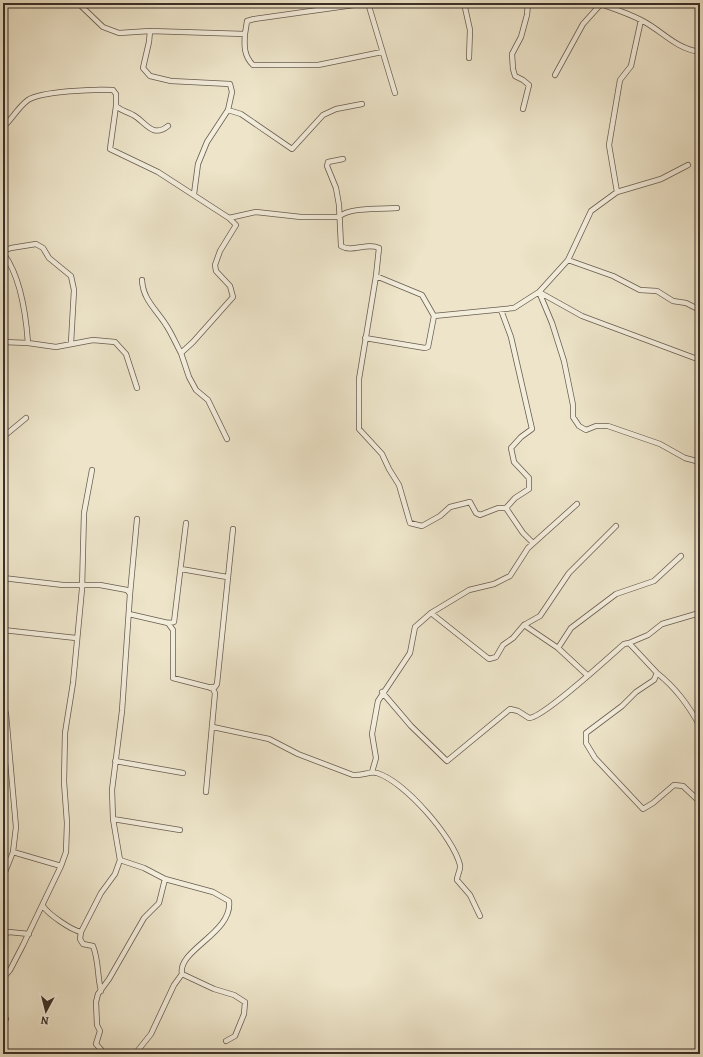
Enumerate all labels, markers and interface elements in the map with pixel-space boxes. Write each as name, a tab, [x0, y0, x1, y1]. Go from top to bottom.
north arrow	[26, 991, 66, 1031]
text: N	[40, 1012, 50, 1028]

